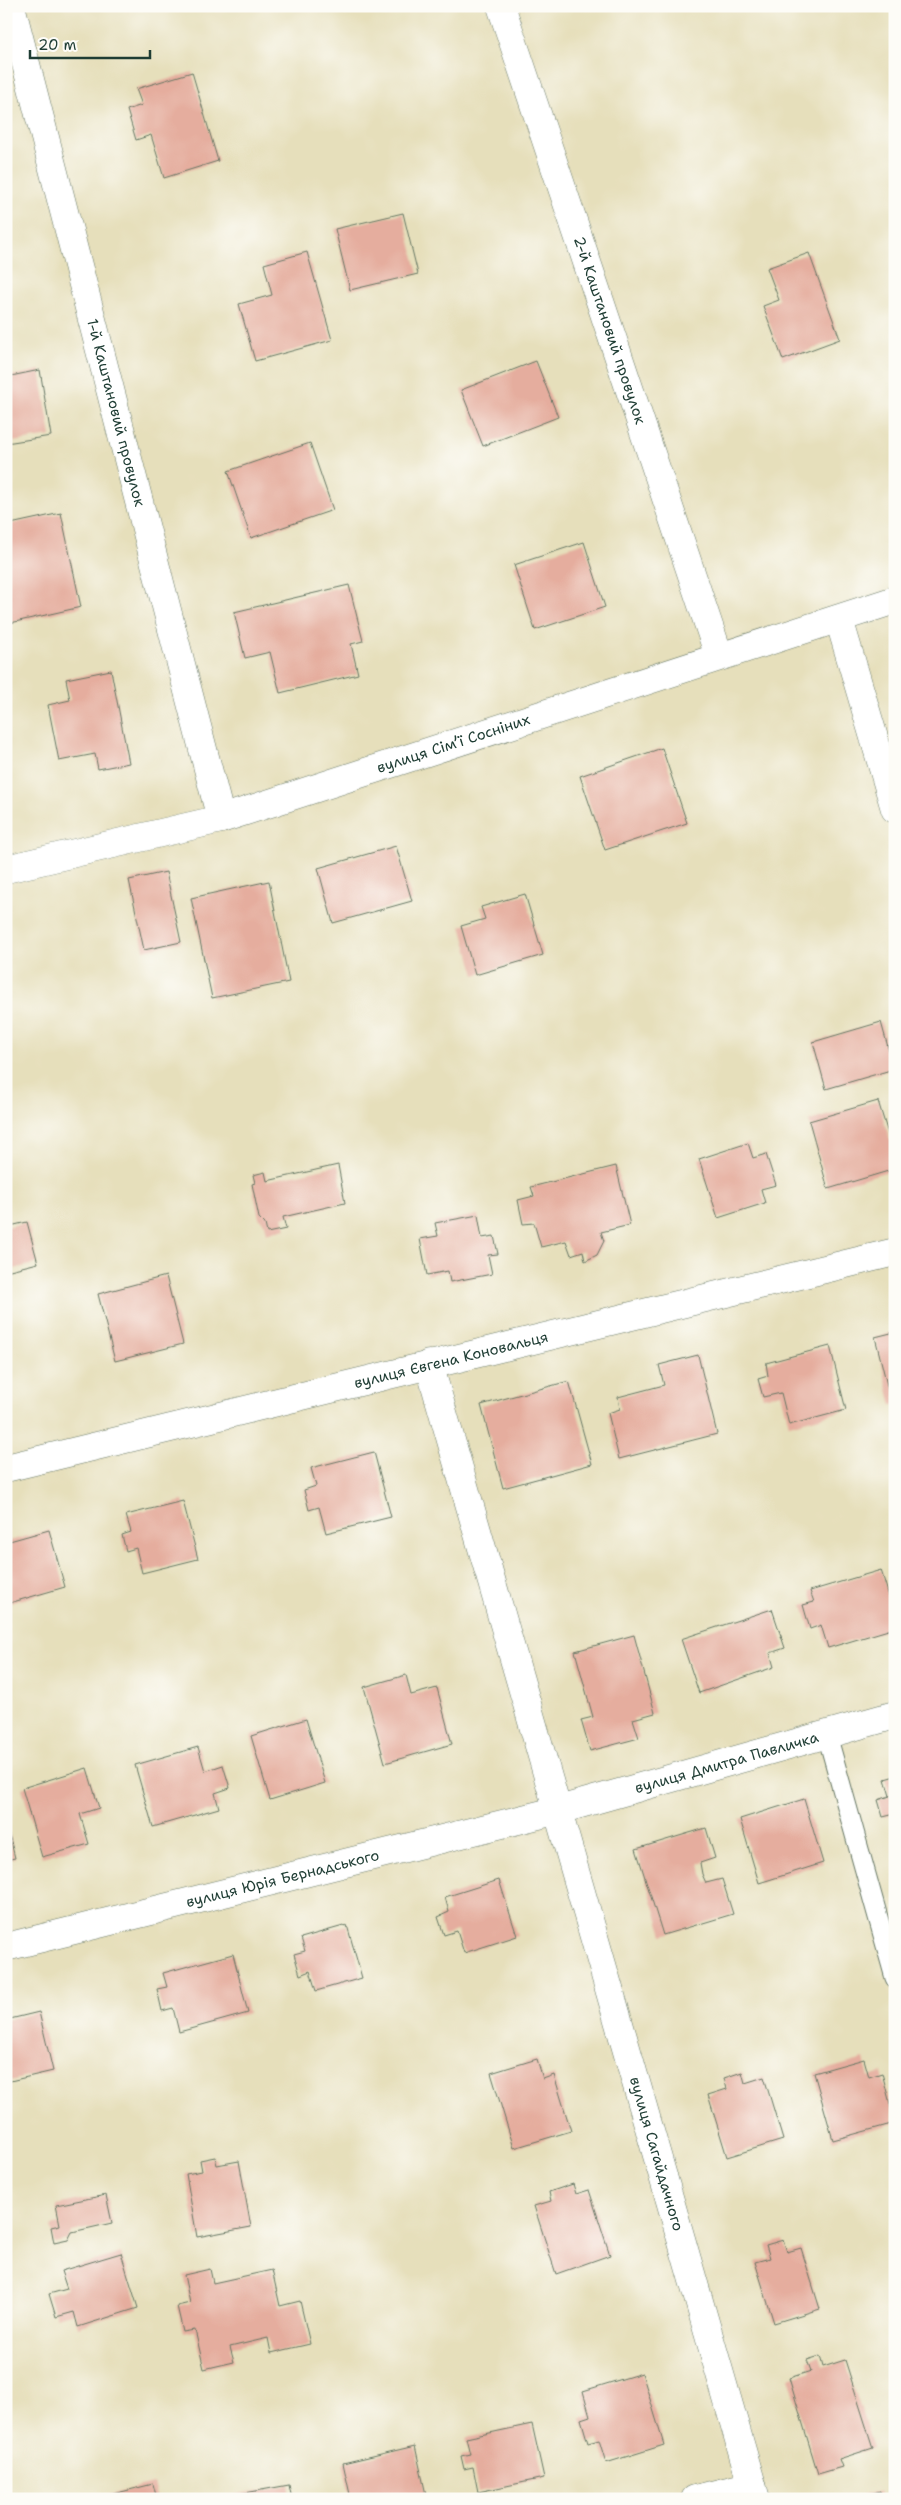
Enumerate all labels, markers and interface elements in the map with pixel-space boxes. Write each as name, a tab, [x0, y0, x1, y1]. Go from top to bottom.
scale bar	[30, 28, 150, 60]
text: 20 m	[38, 35, 77, 55]
street label: 2-й Каштановий провулок	[569, 234, 651, 427]
street label: 1-й Каштановий провулок	[82, 317, 150, 509]
street label: вулиця Сім’ї Сосніних	[374, 709, 533, 778]
street label: вулиця Євгена Коновальця	[352, 1327, 550, 1393]
street label: вулиця Дмитра Павличка	[633, 1727, 822, 1798]
street label: вулиця Юрія Бернадського	[184, 1845, 381, 1912]
street label: вулиця Сагайдачного	[625, 2074, 688, 2233]

